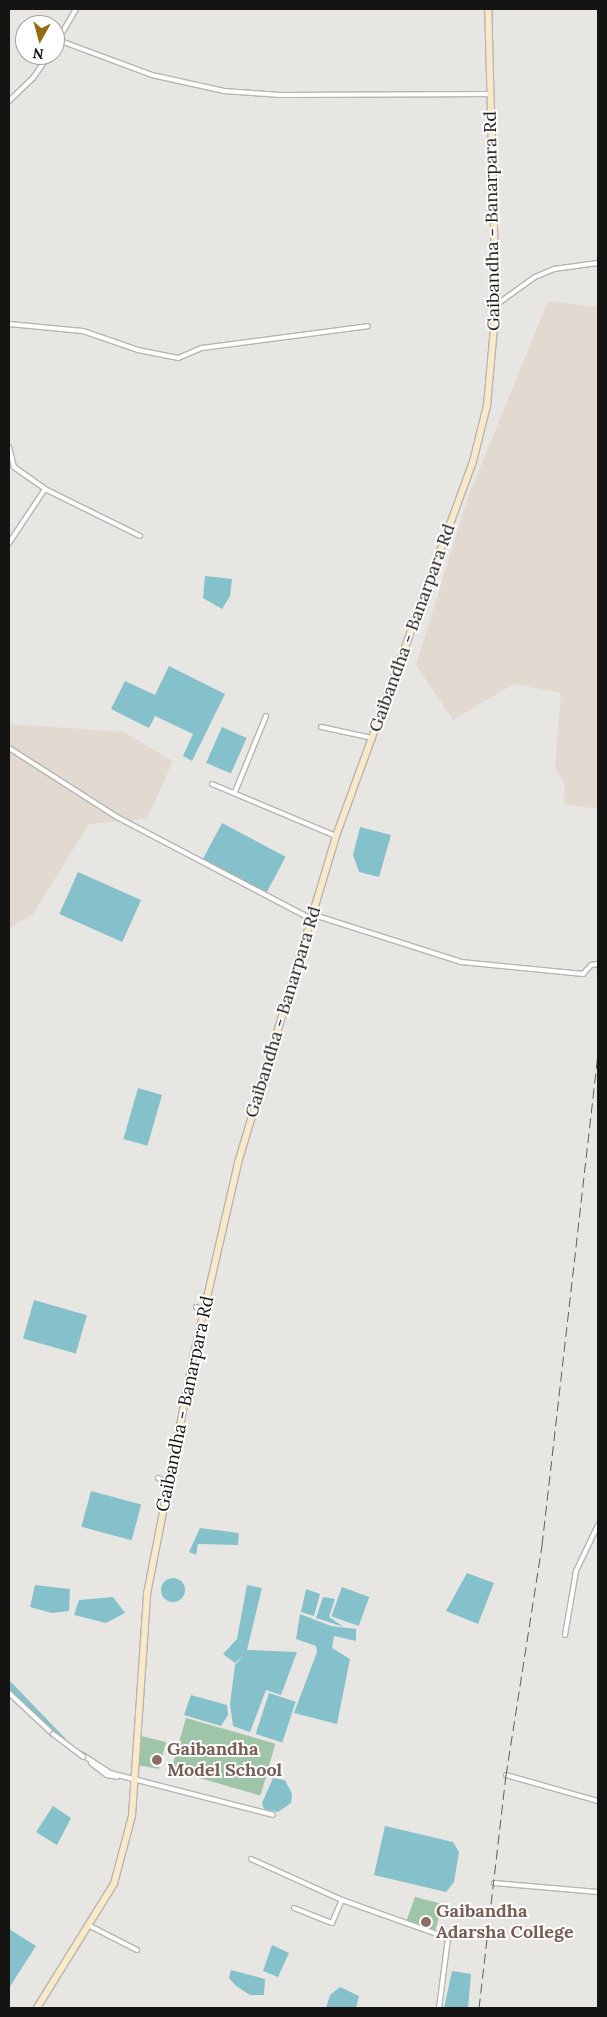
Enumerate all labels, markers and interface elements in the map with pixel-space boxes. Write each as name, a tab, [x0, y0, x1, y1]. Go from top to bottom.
north arrow	[15, 15, 65, 65]
text: N	[32, 44, 45, 63]
street label: Gaibandha - Banarpara Rd	[479, 111, 505, 331]
street label: Gaibandha - Banarpara Rd	[364, 521, 460, 735]
street label: Gaibandha - Banarpara Rd	[241, 904, 325, 1120]
street label: Gaibandha - Banarpara Rd	[152, 1294, 218, 1514]
place label: Gaibandha Model School	[167, 1739, 282, 1782]
marker: Gaibandha Model School	[151, 1754, 163, 1766]
place label: Gaibandha Adarsha College	[436, 1901, 574, 1944]
marker: Gaibandha Adarsha College	[420, 1916, 432, 1928]

